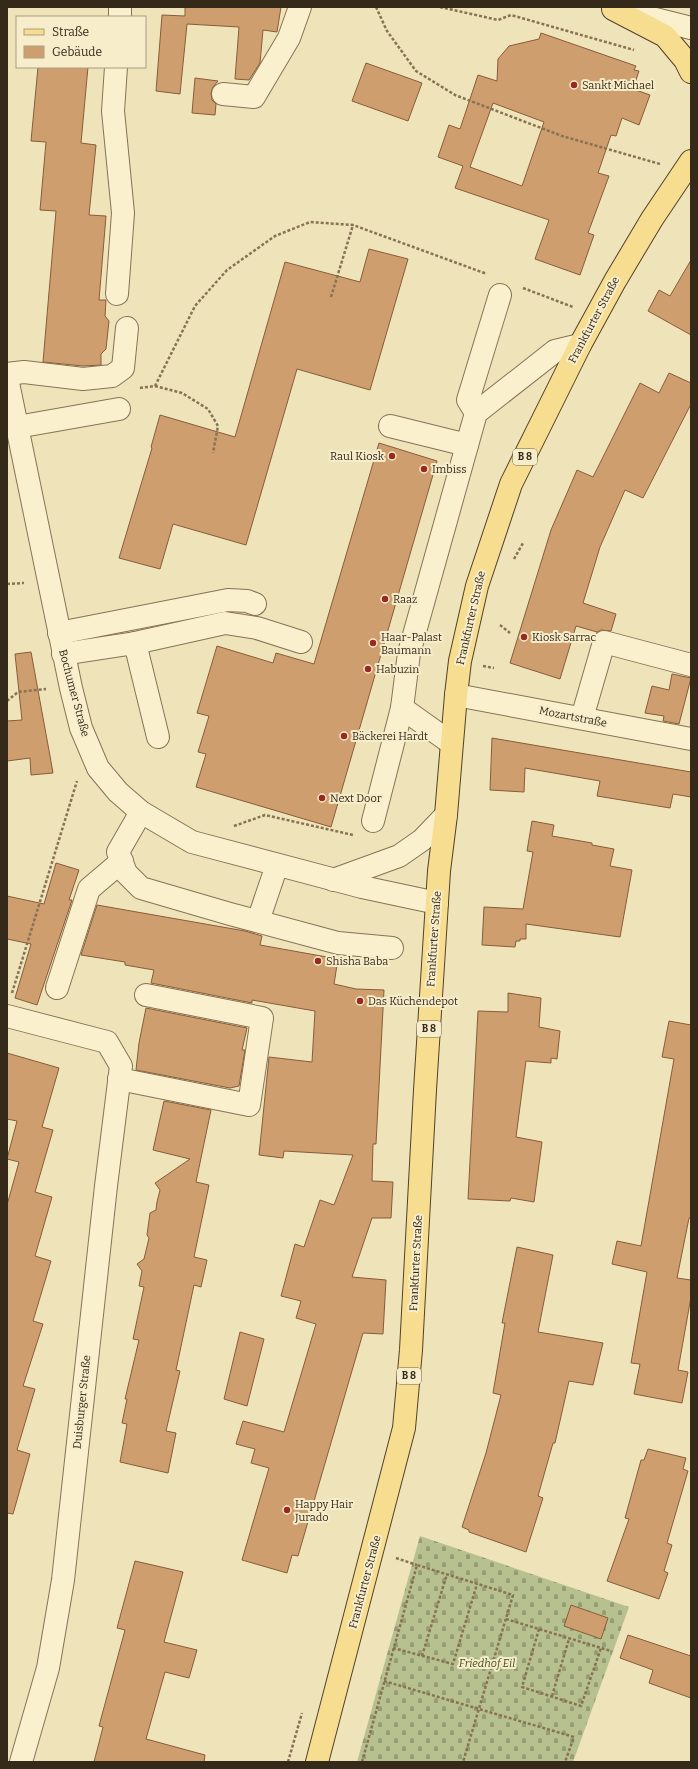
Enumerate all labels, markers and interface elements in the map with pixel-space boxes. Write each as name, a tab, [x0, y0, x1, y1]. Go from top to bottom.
legend	[16, 16, 146, 68]
text: Straße	[52, 25, 89, 39]
text: Gebäude	[52, 45, 102, 59]
place label: Sankt Michael	[582, 79, 654, 92]
marker: Sankt Michael	[569, 80, 579, 90]
street label: Frankfurter Straße	[566, 275, 622, 365]
road number: B 8	[513, 449, 537, 465]
place label: Raul Kiosk	[330, 450, 385, 463]
marker: Raul Kiosk	[387, 451, 397, 461]
place label: Imbiss	[432, 463, 467, 476]
marker: Imbiss	[419, 464, 429, 474]
street label: Frankfurter Straße	[454, 570, 488, 666]
place label: Raaz	[393, 593, 417, 606]
marker: Raaz	[380, 594, 390, 604]
place label: Haar-Palast Baumann	[381, 631, 442, 657]
place label: Kiosk Sarrac	[532, 631, 597, 644]
marker: Kiosk Sarrac	[519, 632, 529, 642]
marker: Haar-Palast Baumann	[368, 638, 378, 648]
street label: Bochumer Straße	[56, 648, 92, 738]
place label: Habuzin	[376, 663, 419, 676]
marker: Habuzin	[363, 664, 373, 674]
street label: Mozartstraße	[538, 704, 608, 730]
place label: Bäckerei Hardt	[352, 730, 428, 743]
marker: Bäckerei Hardt	[339, 731, 349, 741]
place label: Next Door	[330, 792, 382, 805]
marker: Next Door	[317, 793, 327, 803]
street label: Frankfurter Straße	[424, 891, 444, 987]
place label: Shisha Baba	[326, 955, 388, 968]
marker: Shisha Baba	[313, 956, 323, 966]
place label: Das Küchendepot	[368, 995, 458, 1008]
marker: Das Küchendepot	[355, 996, 365, 1006]
road number: B 8	[417, 1021, 441, 1037]
street label: Frankfurter Straße	[407, 1215, 425, 1311]
street label: Duisburger Straße	[71, 1355, 93, 1449]
road number: B 8	[397, 1368, 421, 1384]
place label: Happy Hair Jurado	[294, 1498, 353, 1524]
marker: Happy Hair Jurado	[282, 1505, 292, 1515]
street label: Frankfurter Straße	[346, 1534, 384, 1630]
park label: Friedhof Eil	[459, 1657, 515, 1670]

